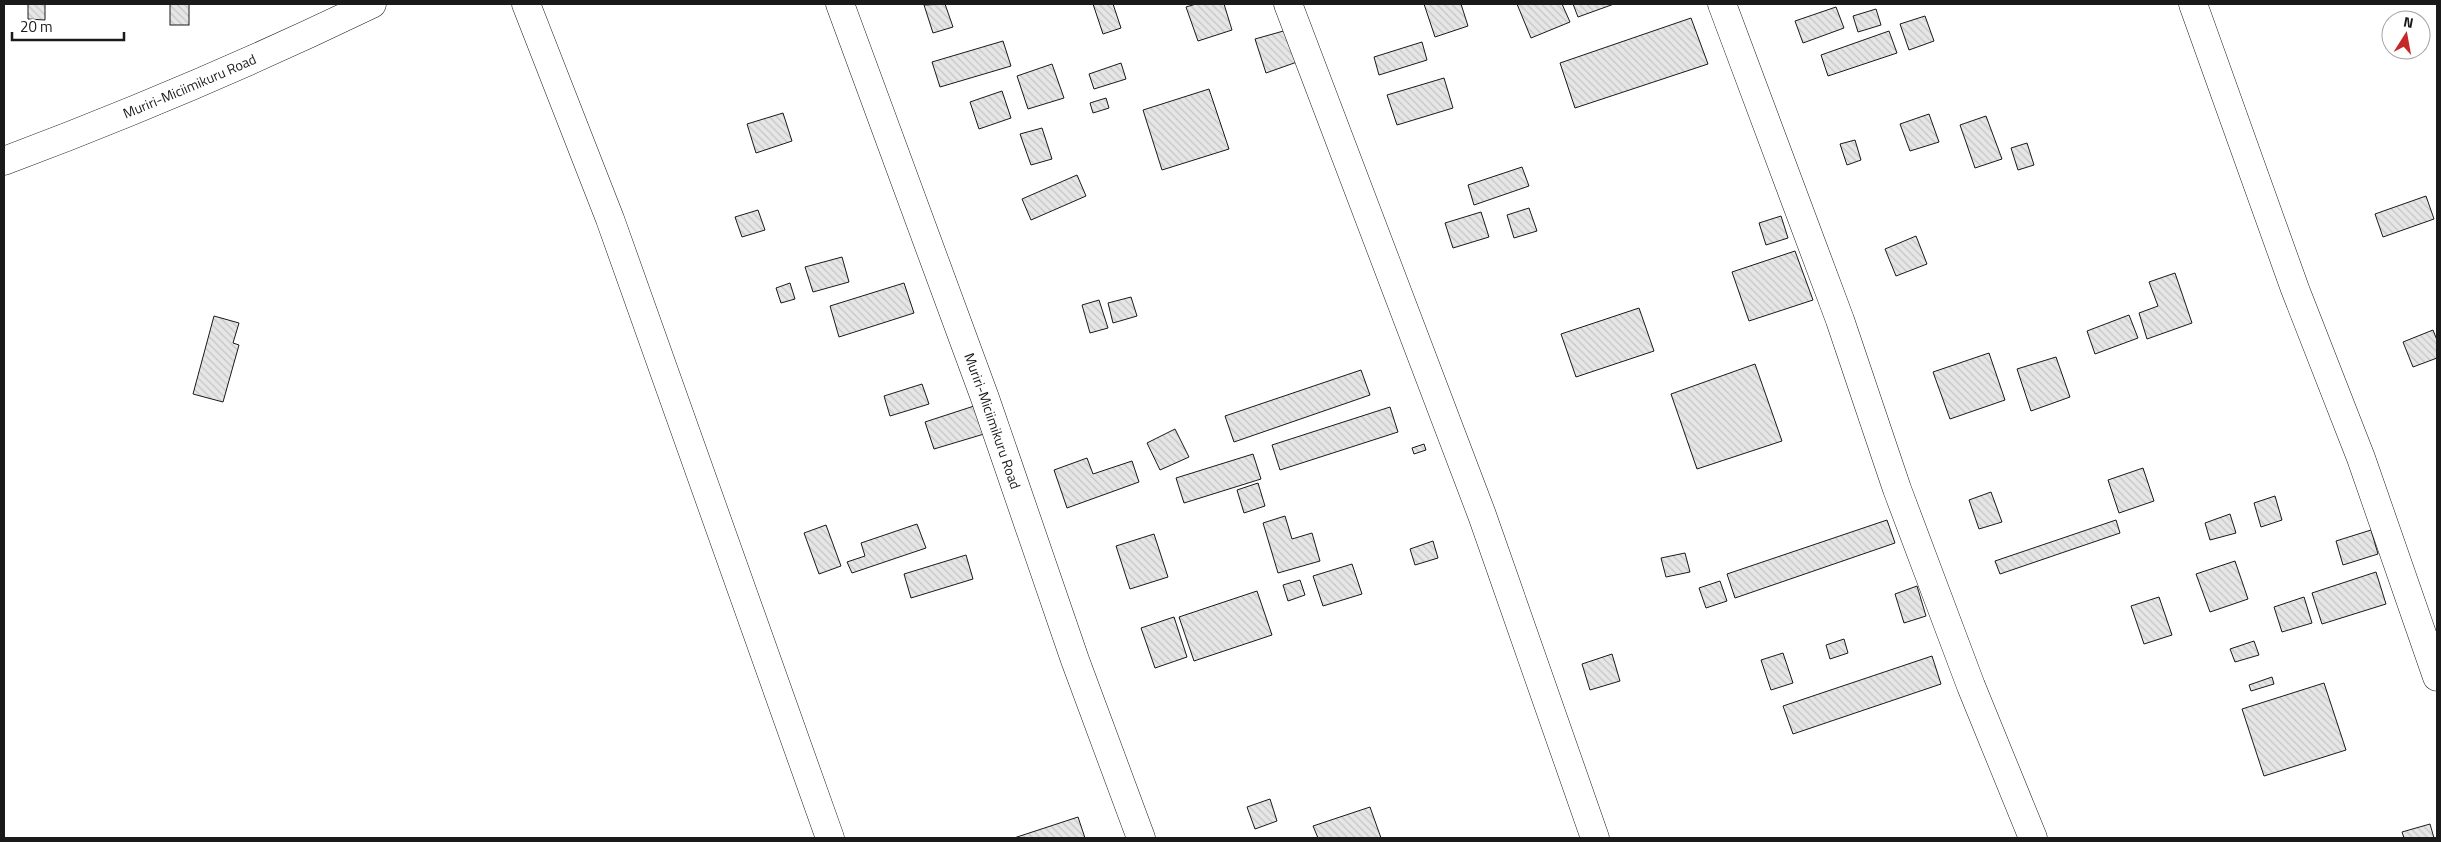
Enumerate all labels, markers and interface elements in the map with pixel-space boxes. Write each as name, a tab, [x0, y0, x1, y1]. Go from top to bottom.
scale bar	[12, 10, 125, 42]
north arrow	[2381, 10, 2431, 60]
text: N	[2402, 11, 2415, 33]
text: 20 m	[20, 15, 53, 38]
street label: Muriri-Miciimikuru Road	[120, 48, 259, 123]
street label: Muriri-Miciimikuru Road	[959, 350, 1026, 492]

